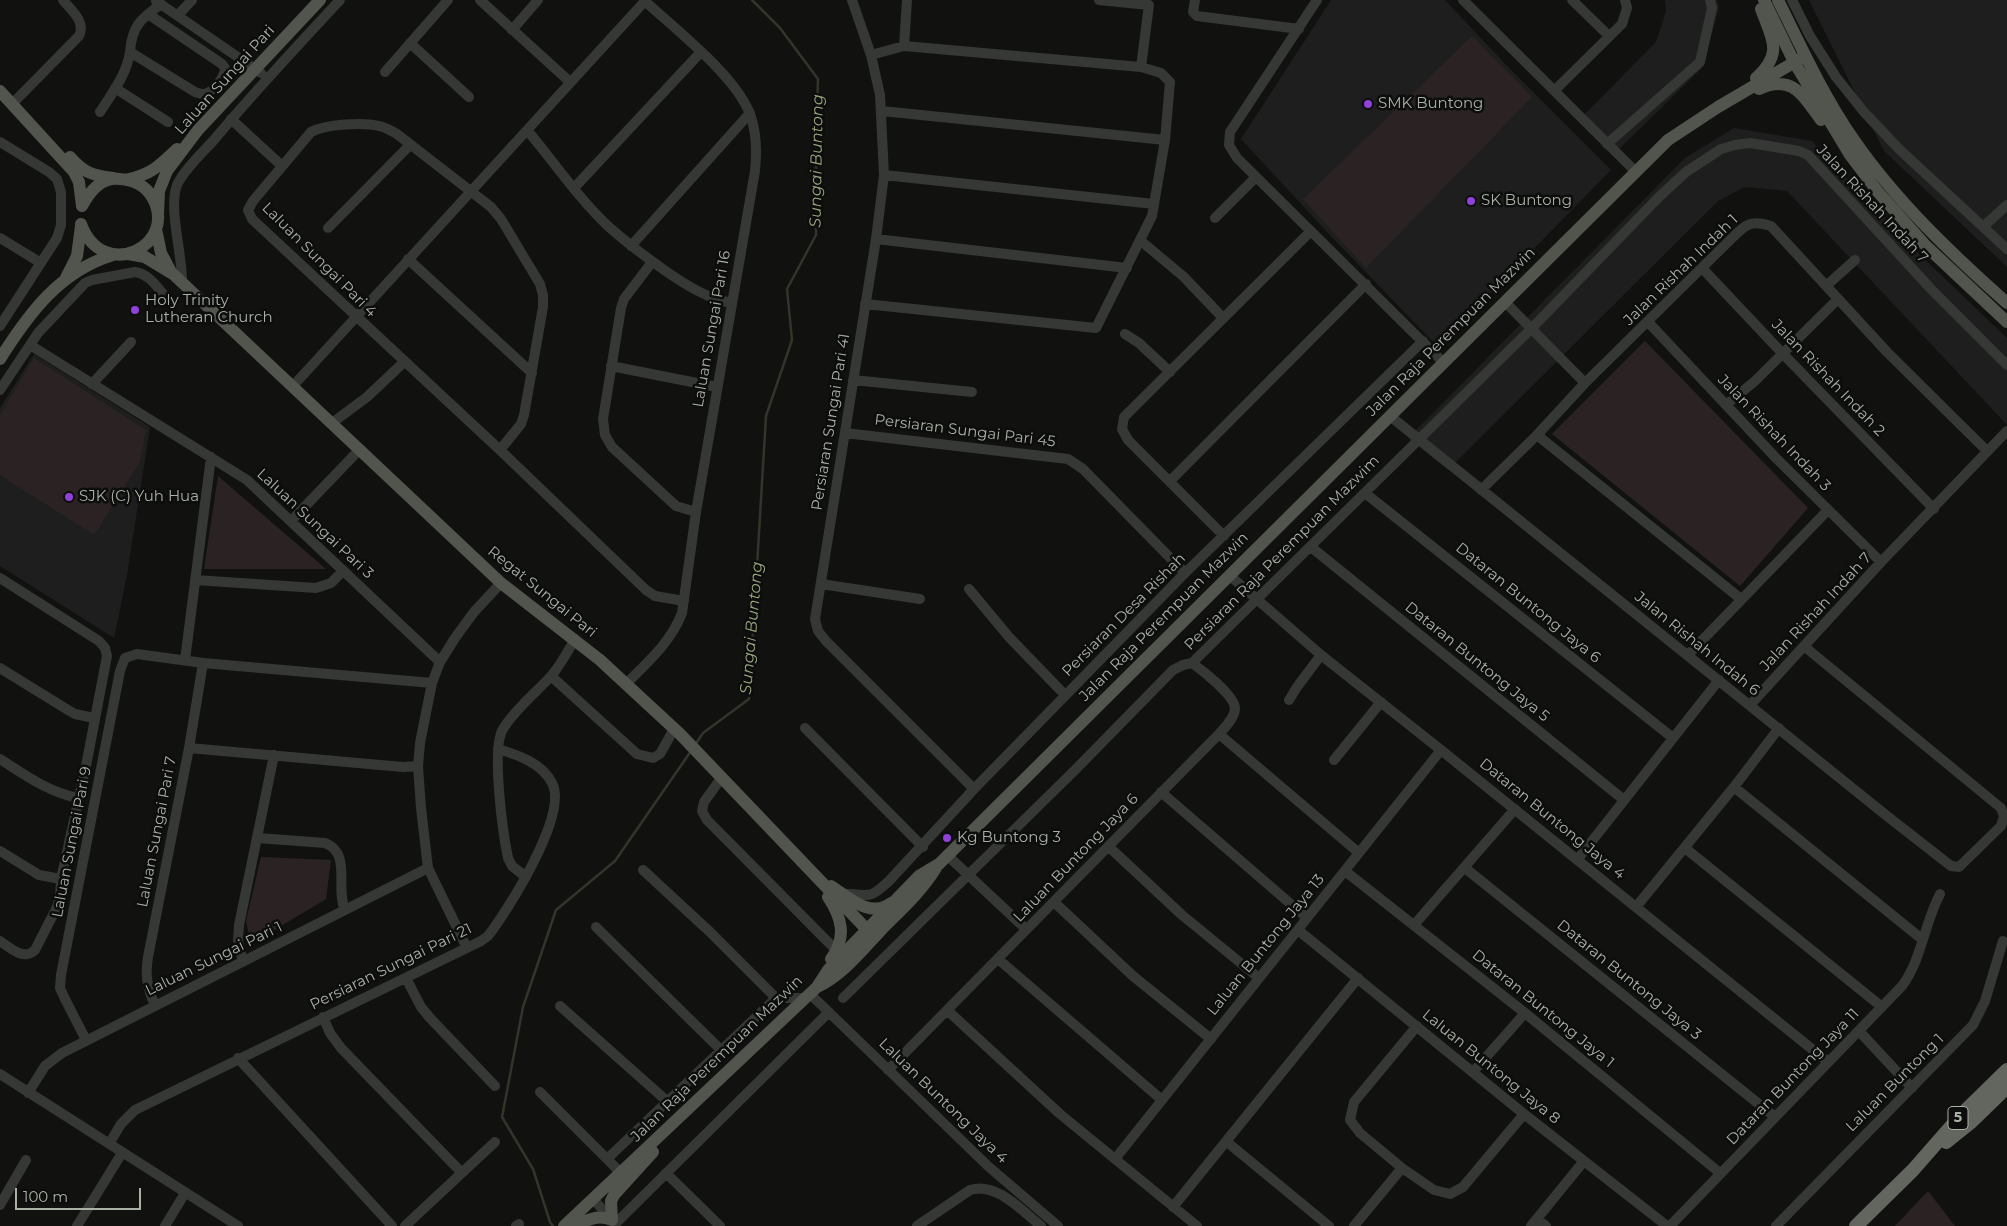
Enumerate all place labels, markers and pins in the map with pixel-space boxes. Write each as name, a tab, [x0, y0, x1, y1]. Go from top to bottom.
place label: SMK Buntong	[1378, 95, 1483, 113]
marker: SMK Buntong	[1362, 98, 1374, 110]
place label: SK Buntong	[1481, 192, 1572, 210]
marker: SK Buntong	[1465, 195, 1477, 207]
place label: Holy Trinity Lutheran Church	[145, 292, 273, 327]
marker: Holy Trinity Lutheran Church	[129, 304, 141, 316]
place label: SJK (C) Yuh Hua	[79, 488, 199, 506]
marker: SJK (C) Yuh Hua	[63, 491, 75, 503]
place label: Kg Buntong 3	[957, 829, 1061, 847]
marker: Kg Buntong 3	[941, 832, 953, 844]

